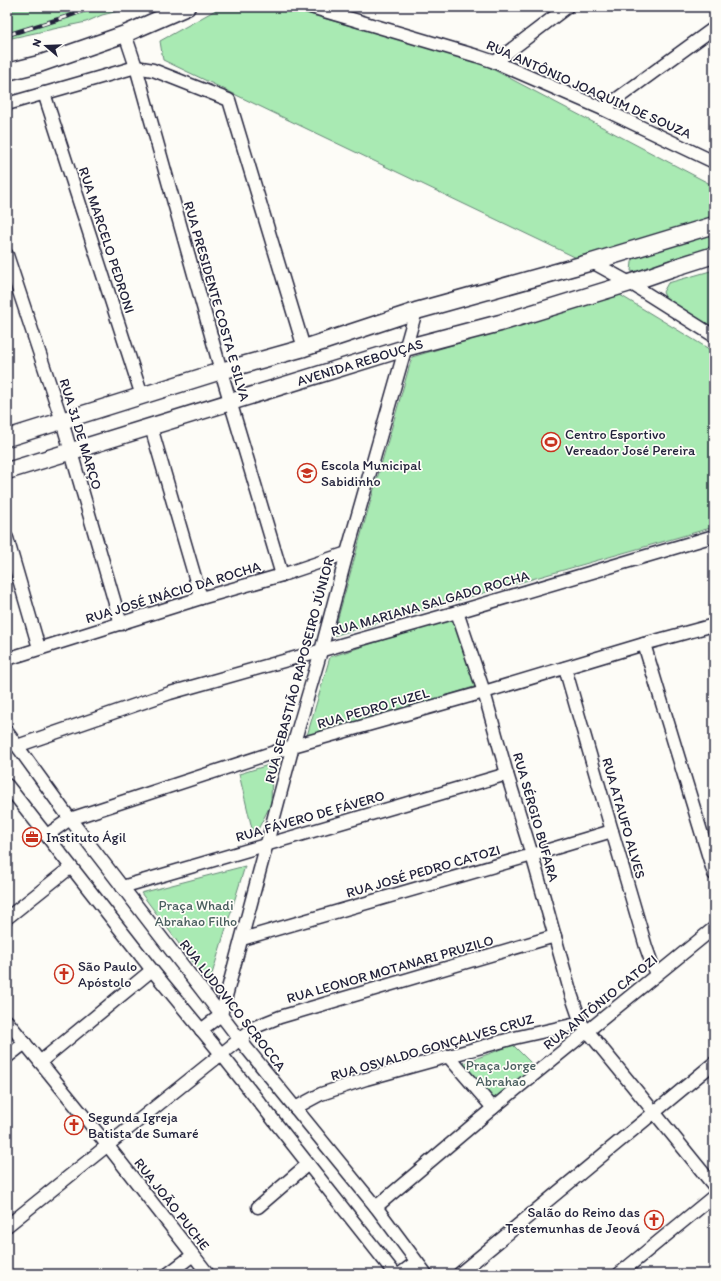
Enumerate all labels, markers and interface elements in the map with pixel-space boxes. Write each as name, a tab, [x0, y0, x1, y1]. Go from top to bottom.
north arrow	[26, 26, 66, 66]
street label: RUA ANTÔNIO JOAQUIM DE SOUZA	[484, 36, 694, 142]
text: N	[30, 37, 44, 49]
street label: RUA MARCELO PEDRONI	[75, 165, 138, 315]
street label: RUA PRESIDENTE COSTA E SILVA	[180, 199, 253, 403]
street label: AVENIDA REBOUÇAS	[295, 335, 425, 390]
street label: RUA 31 DE MARÇO	[56, 377, 106, 492]
place label: Centro Esportivo Vereador José Pereira	[565, 426, 696, 459]
sports icon: Centro Esportivo Vereador José Pereira	[540, 431, 562, 453]
place label: Escola Municipal Sabidinho	[321, 457, 421, 490]
school or university icon: Escola Municipal Sabidinho	[296, 462, 318, 484]
street label: RUA SEBASTIÃO RAPOSEIRO JÚNIOR	[261, 555, 338, 785]
street label: RUA JOSÉ INÁCIO DA ROCHA	[84, 558, 263, 627]
street label: RUA MARIANA SALGADO ROCHA	[329, 567, 531, 640]
street label: RUA PEDRO FUZEL	[315, 684, 431, 733]
street label: RUA SÉRGIO BUFARA	[509, 750, 562, 884]
street label: RUA ATAUFO ALVES	[598, 756, 649, 881]
street label: RUA FÁVERO DE FÁVERO	[234, 787, 387, 846]
office icon: Instituto Ágil	[21, 826, 43, 848]
place label: Instituto Ágil	[46, 829, 126, 846]
street label: RUA JOSÉ PEDRO CATOZI	[344, 841, 502, 902]
park label: Praça Whadi Abrahao Filho	[155, 897, 237, 930]
street label: RUA LEONOR MOTANARI PRUZILO	[285, 932, 496, 1007]
street label: RUA LUDOVICO SCROCCA	[176, 936, 289, 1075]
street label: RUA ANTÔNIO CATOZI	[540, 951, 661, 1054]
place label: São Paulo Apóstolo	[78, 958, 137, 991]
church icon: São Paulo Apóstolo	[53, 963, 75, 985]
street label: RUA OSVALDO GONÇALVES CRUZ	[329, 1010, 536, 1085]
park label: Praça Jorge Abrahao	[466, 1057, 536, 1090]
place label: Segunda Igreja Batista de Sumaré	[88, 1109, 199, 1142]
church icon: Segunda Igreja Batista de Sumaré	[63, 1114, 85, 1136]
street label: RUA JOÃO PUCHE	[130, 1155, 213, 1254]
place label: Salão do Reino das Testemunhas de Jeová	[505, 1204, 641, 1237]
church icon: Salão do Reino das Testemunhas de Jeová	[643, 1209, 665, 1231]

